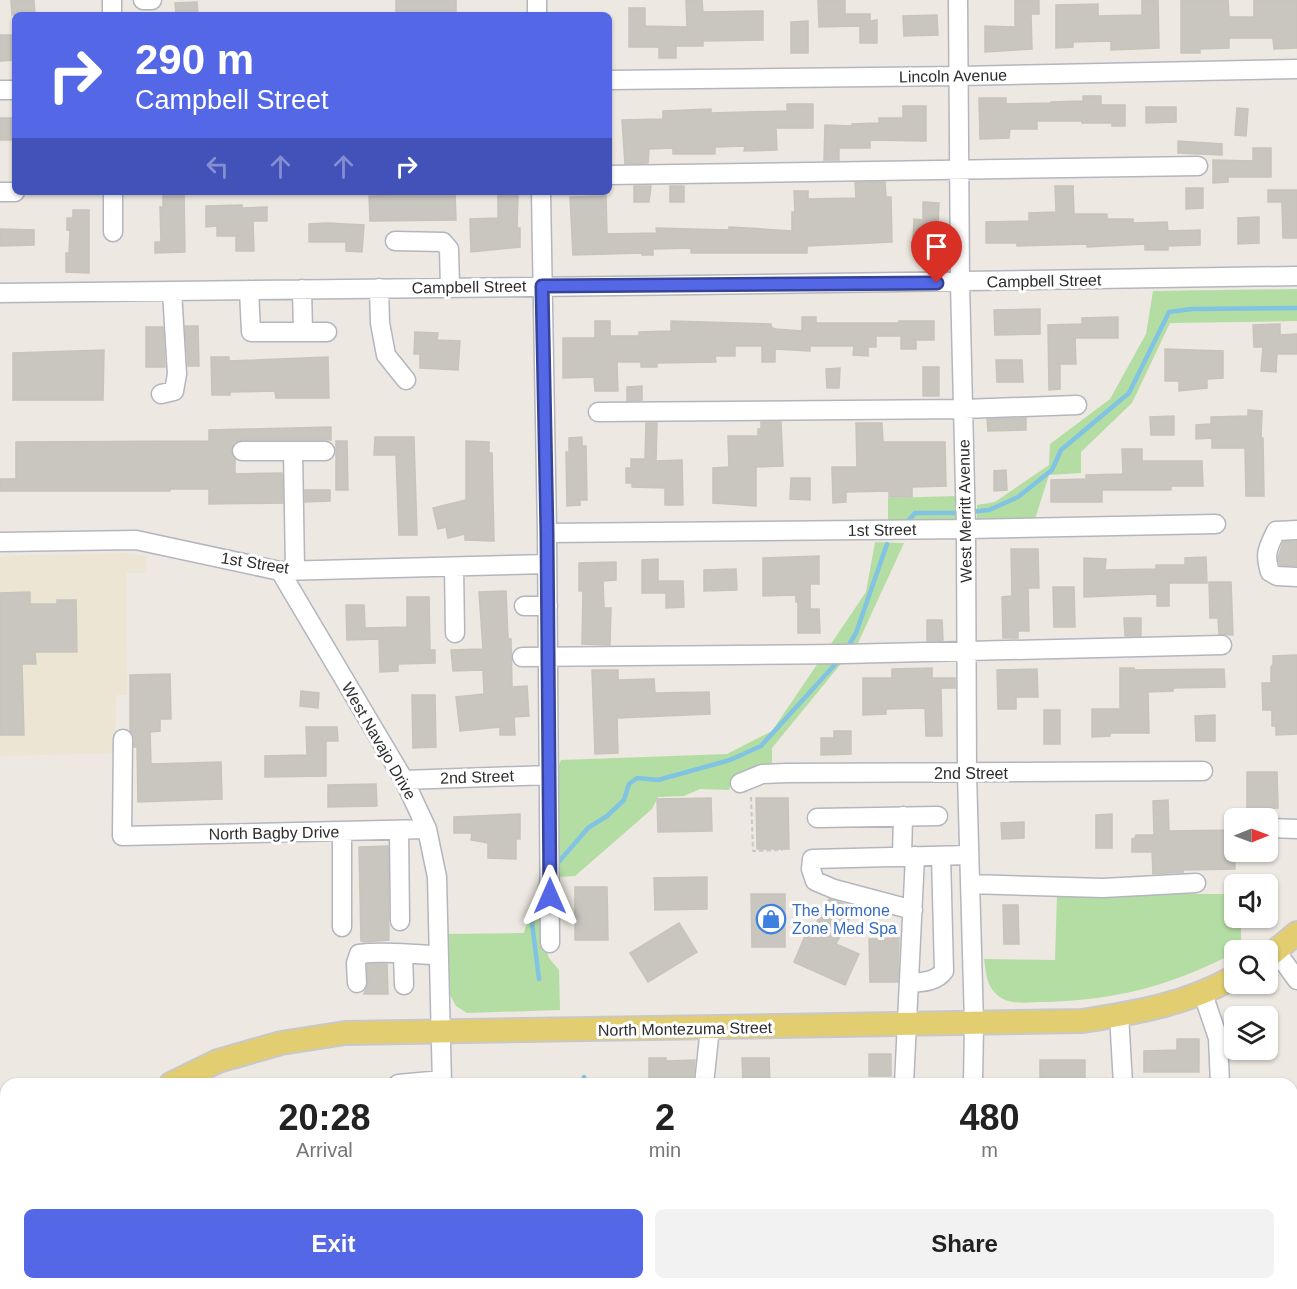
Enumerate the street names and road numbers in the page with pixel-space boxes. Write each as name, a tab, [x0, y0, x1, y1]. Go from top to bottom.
street label: Lincoln Avenue	[899, 67, 1007, 85]
street label: Campbell Street	[987, 271, 1102, 290]
street label: Campbell Street	[412, 277, 527, 296]
street label: West Merritt Avenue	[955, 439, 975, 583]
street label: 1st Street	[848, 521, 917, 539]
street label: 1st Street	[220, 549, 291, 577]
street label: West Navajo Drive	[339, 680, 419, 803]
street label: 2nd Street	[934, 765, 1008, 782]
street label: 2nd Street	[440, 767, 515, 787]
street label: North Bagby Drive	[209, 823, 340, 843]
street label: North Montezuma Street	[598, 1019, 773, 1039]

